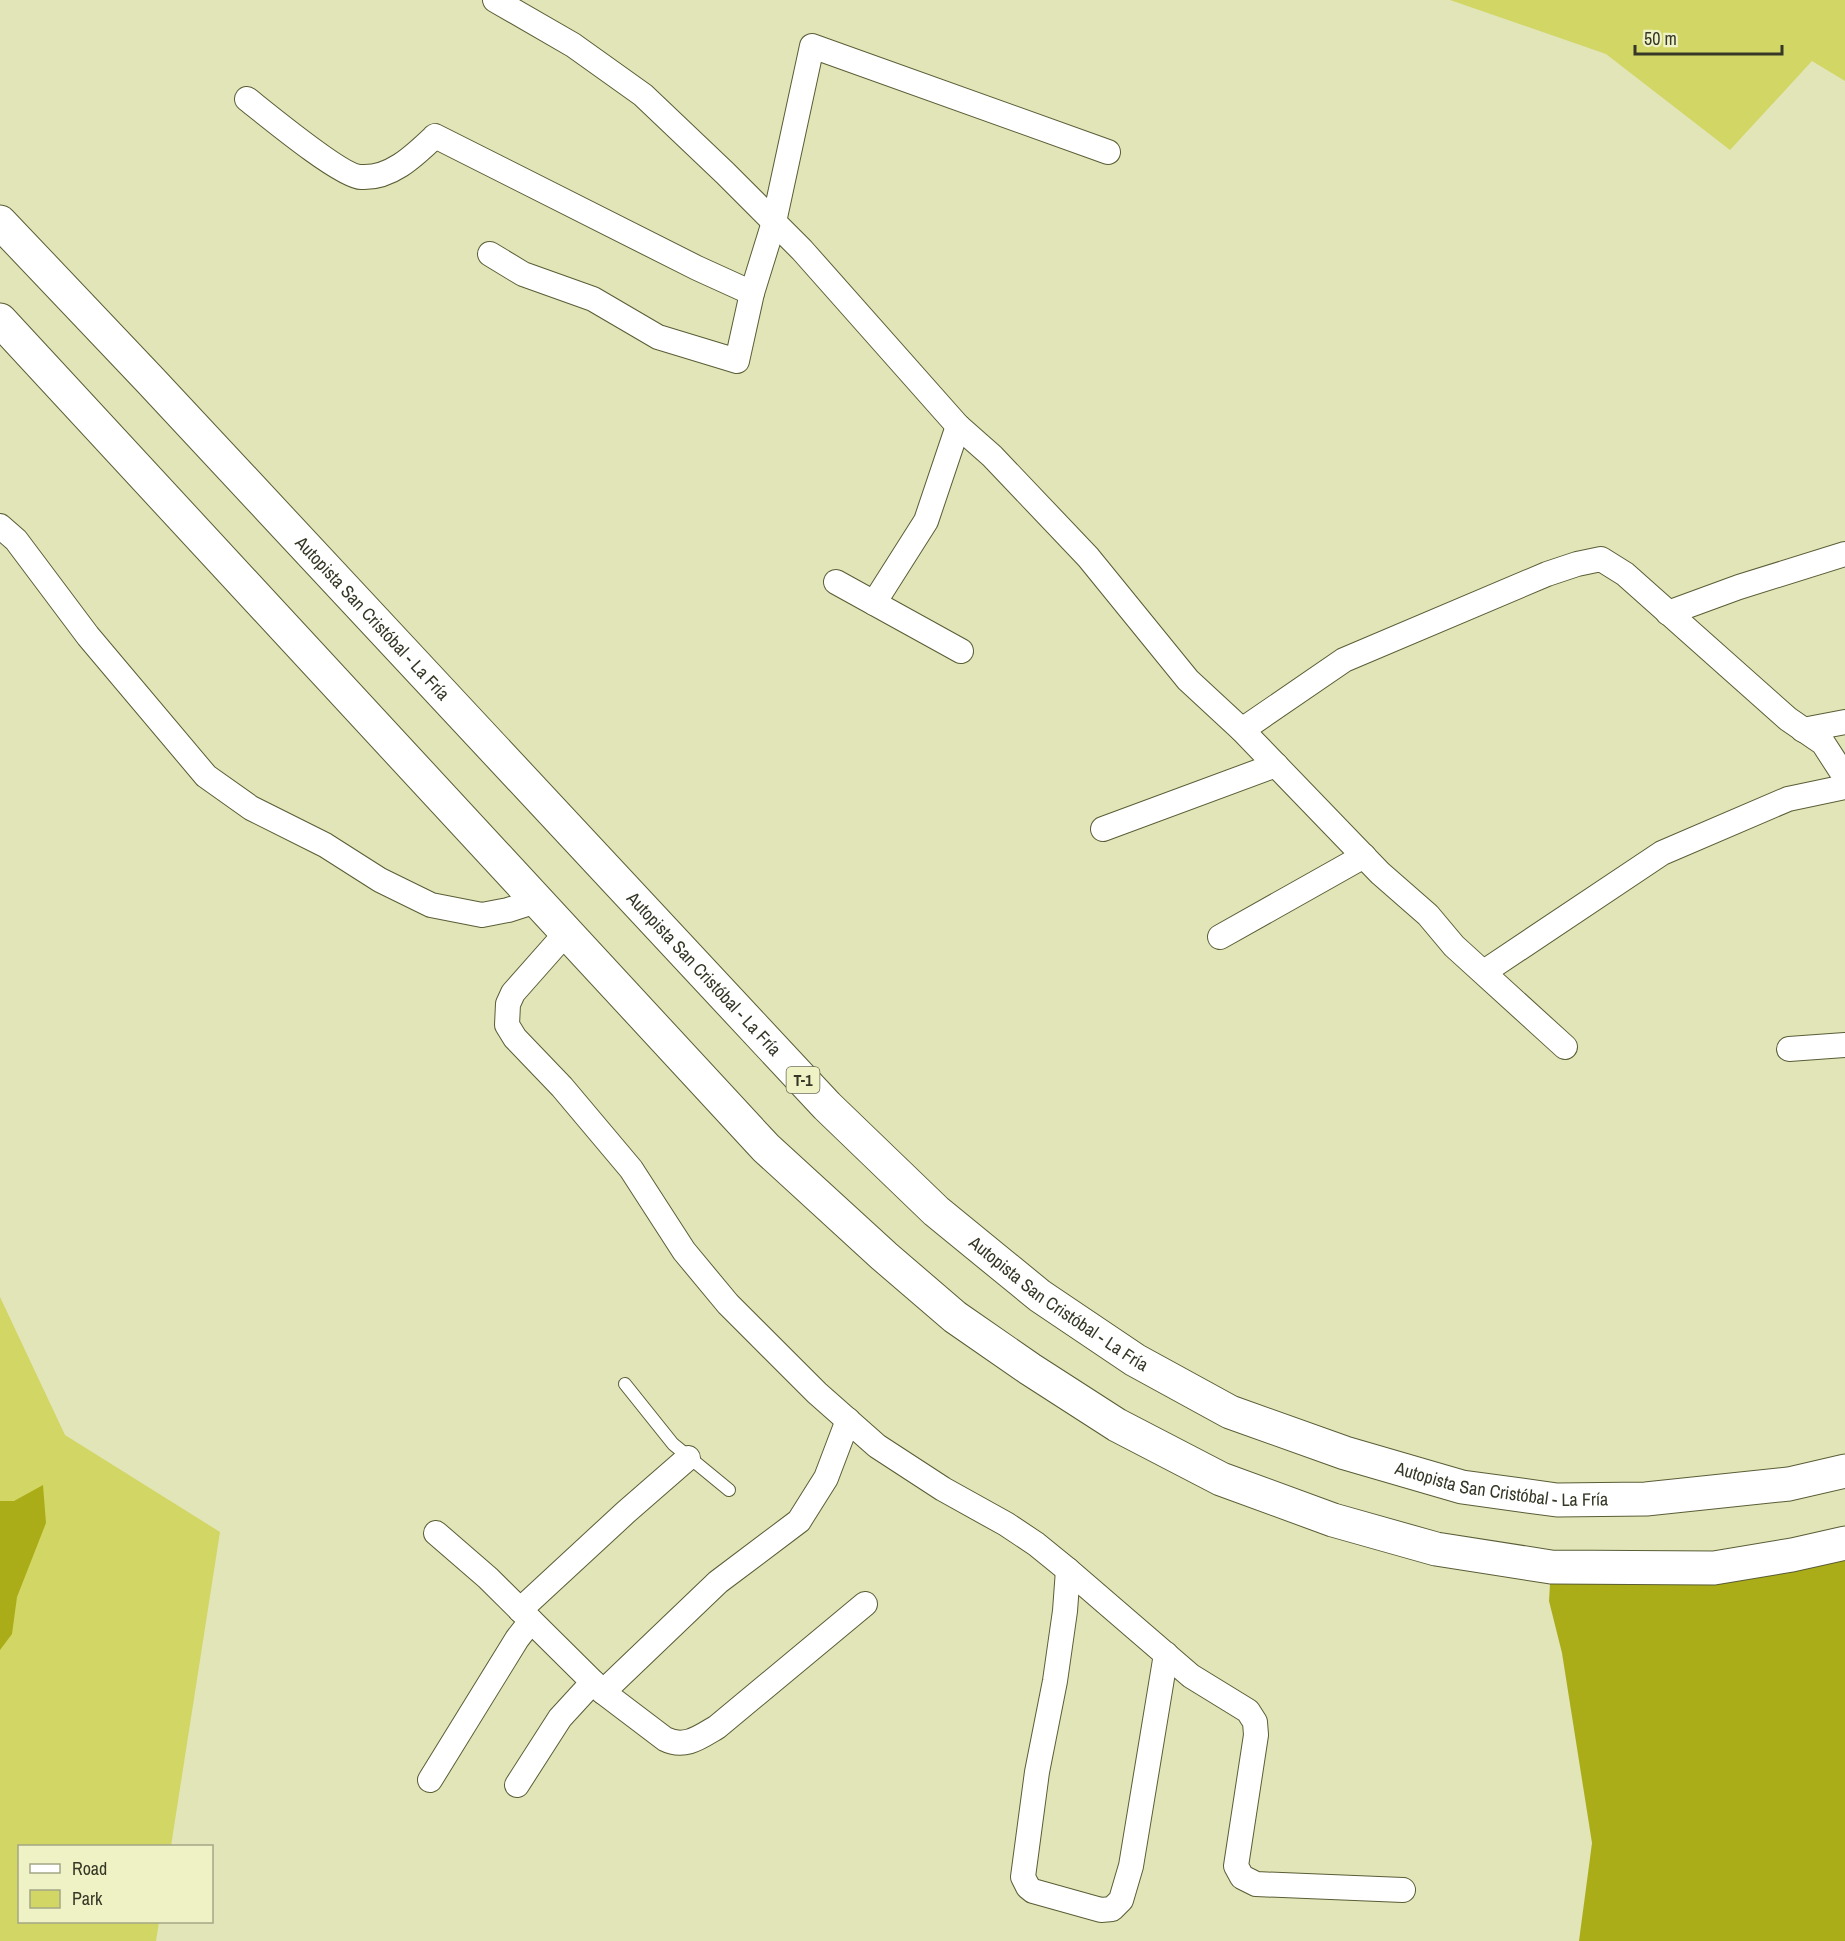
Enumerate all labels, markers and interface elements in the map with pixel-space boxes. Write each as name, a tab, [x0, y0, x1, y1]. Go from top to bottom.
scale bar	[1635, 18, 1782, 56]
text: 50 m	[1644, 26, 1677, 51]
street label: Autopista San Cristóbal - La Fría	[289, 530, 456, 706]
street label: Autopista San Cristóbal - La Fría	[621, 885, 787, 1061]
road number: T-1	[786, 1067, 820, 1093]
street label: Autopista San Cristóbal - La Fría	[963, 1229, 1153, 1377]
street label: Autopista San Cristóbal - La Fría	[1391, 1455, 1608, 1512]
legend	[18, 1845, 213, 1923]
text: Road	[72, 1856, 107, 1881]
text: Park	[72, 1886, 103, 1911]

